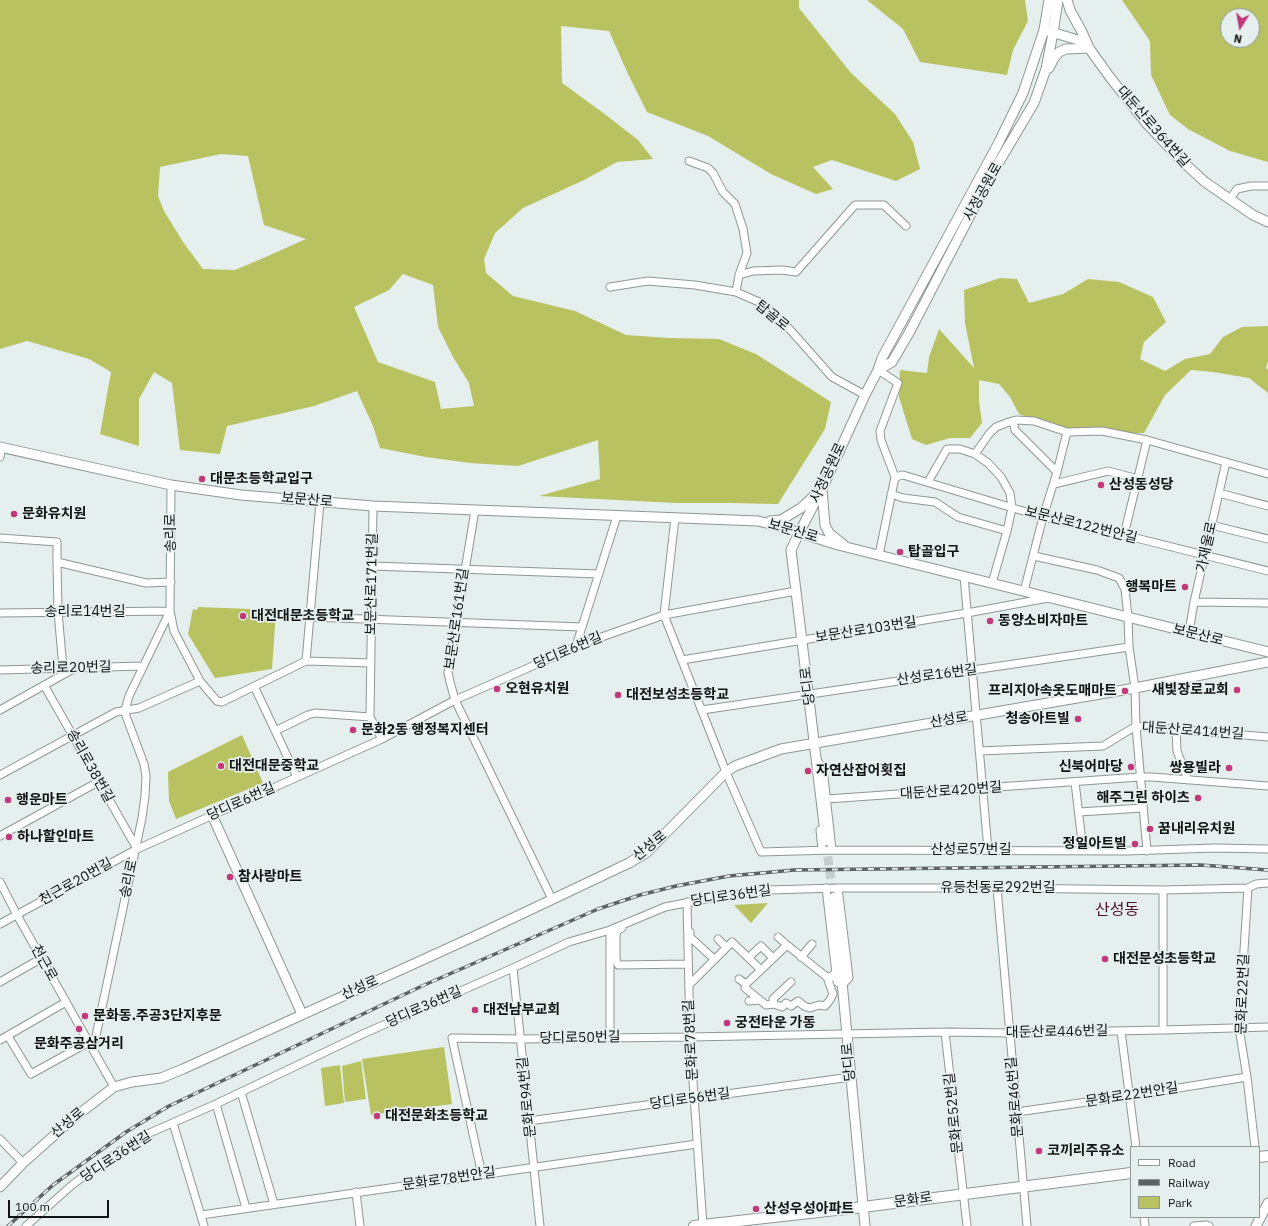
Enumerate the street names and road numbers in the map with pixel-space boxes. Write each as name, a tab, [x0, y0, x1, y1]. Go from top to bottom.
street label: 대둔산로364번길	[1113, 83, 1193, 171]
street label: 사정공원로	[960, 160, 1006, 224]
street label: 탑골로	[752, 297, 792, 335]
street label: 사정공원로	[807, 440, 849, 506]
street label: 보문산로	[281, 489, 333, 511]
street label: 보문산로122번안길	[1023, 503, 1139, 547]
street label: 송리로	[163, 514, 179, 552]
street label: 보문산로	[766, 516, 820, 546]
street label: 가재울로	[1193, 520, 1221, 574]
street label: 보문산로171번길	[363, 533, 381, 635]
street label: 보문산로161번길	[442, 567, 472, 671]
street label: 송리로14번길	[44, 604, 126, 620]
street label: 보문산로103번길	[814, 614, 918, 646]
street label: 보문산로	[1171, 621, 1225, 649]
street label: 당디로6번길	[531, 629, 605, 673]
street label: 송리로20번길	[30, 659, 112, 677]
street label: 산성로16번길	[896, 661, 978, 689]
street label: 당디로	[797, 666, 819, 706]
street label: 산성로	[929, 708, 969, 732]
street label: 대둔산로414번길	[1141, 719, 1245, 743]
street label: 송리로38번길	[63, 726, 117, 806]
street label: 대둔산로420번길	[899, 779, 1003, 803]
street label: 당디로6번길	[204, 780, 278, 824]
street label: 산성로	[630, 827, 670, 865]
street label: 산성로57번길	[930, 842, 1012, 858]
street label: 천근로20번길	[36, 855, 116, 909]
street label: 송리로	[117, 858, 141, 900]
street label: 유등천동로292번길	[940, 880, 1056, 896]
street label: 당디로36번길	[690, 882, 772, 910]
street label: 천근로	[27, 942, 61, 984]
street label: 문화로22번길	[1233, 953, 1253, 1035]
street label: 산성로	[339, 972, 381, 1004]
street label: 당디로36번길	[383, 983, 465, 1031]
street label: 문화로78번길	[680, 999, 702, 1081]
street label: 대둔산로446번길	[1006, 1023, 1108, 1041]
street label: 당디로50번길	[539, 1029, 621, 1047]
street label: 당디로	[839, 1042, 859, 1082]
street label: 문화로94번길	[514, 1056, 540, 1138]
street label: 문화로46번길	[1003, 1056, 1027, 1138]
street label: 문화로52번길	[941, 1072, 967, 1154]
street label: 문화로22번안길	[1084, 1079, 1180, 1111]
street label: 당디로56번길	[649, 1085, 731, 1113]
street label: 산성로	[48, 1104, 88, 1142]
street label: 당디로36번길	[77, 1128, 155, 1186]
street label: 문화로78번안길	[401, 1164, 497, 1194]
street label: 문화로	[893, 1189, 933, 1211]

